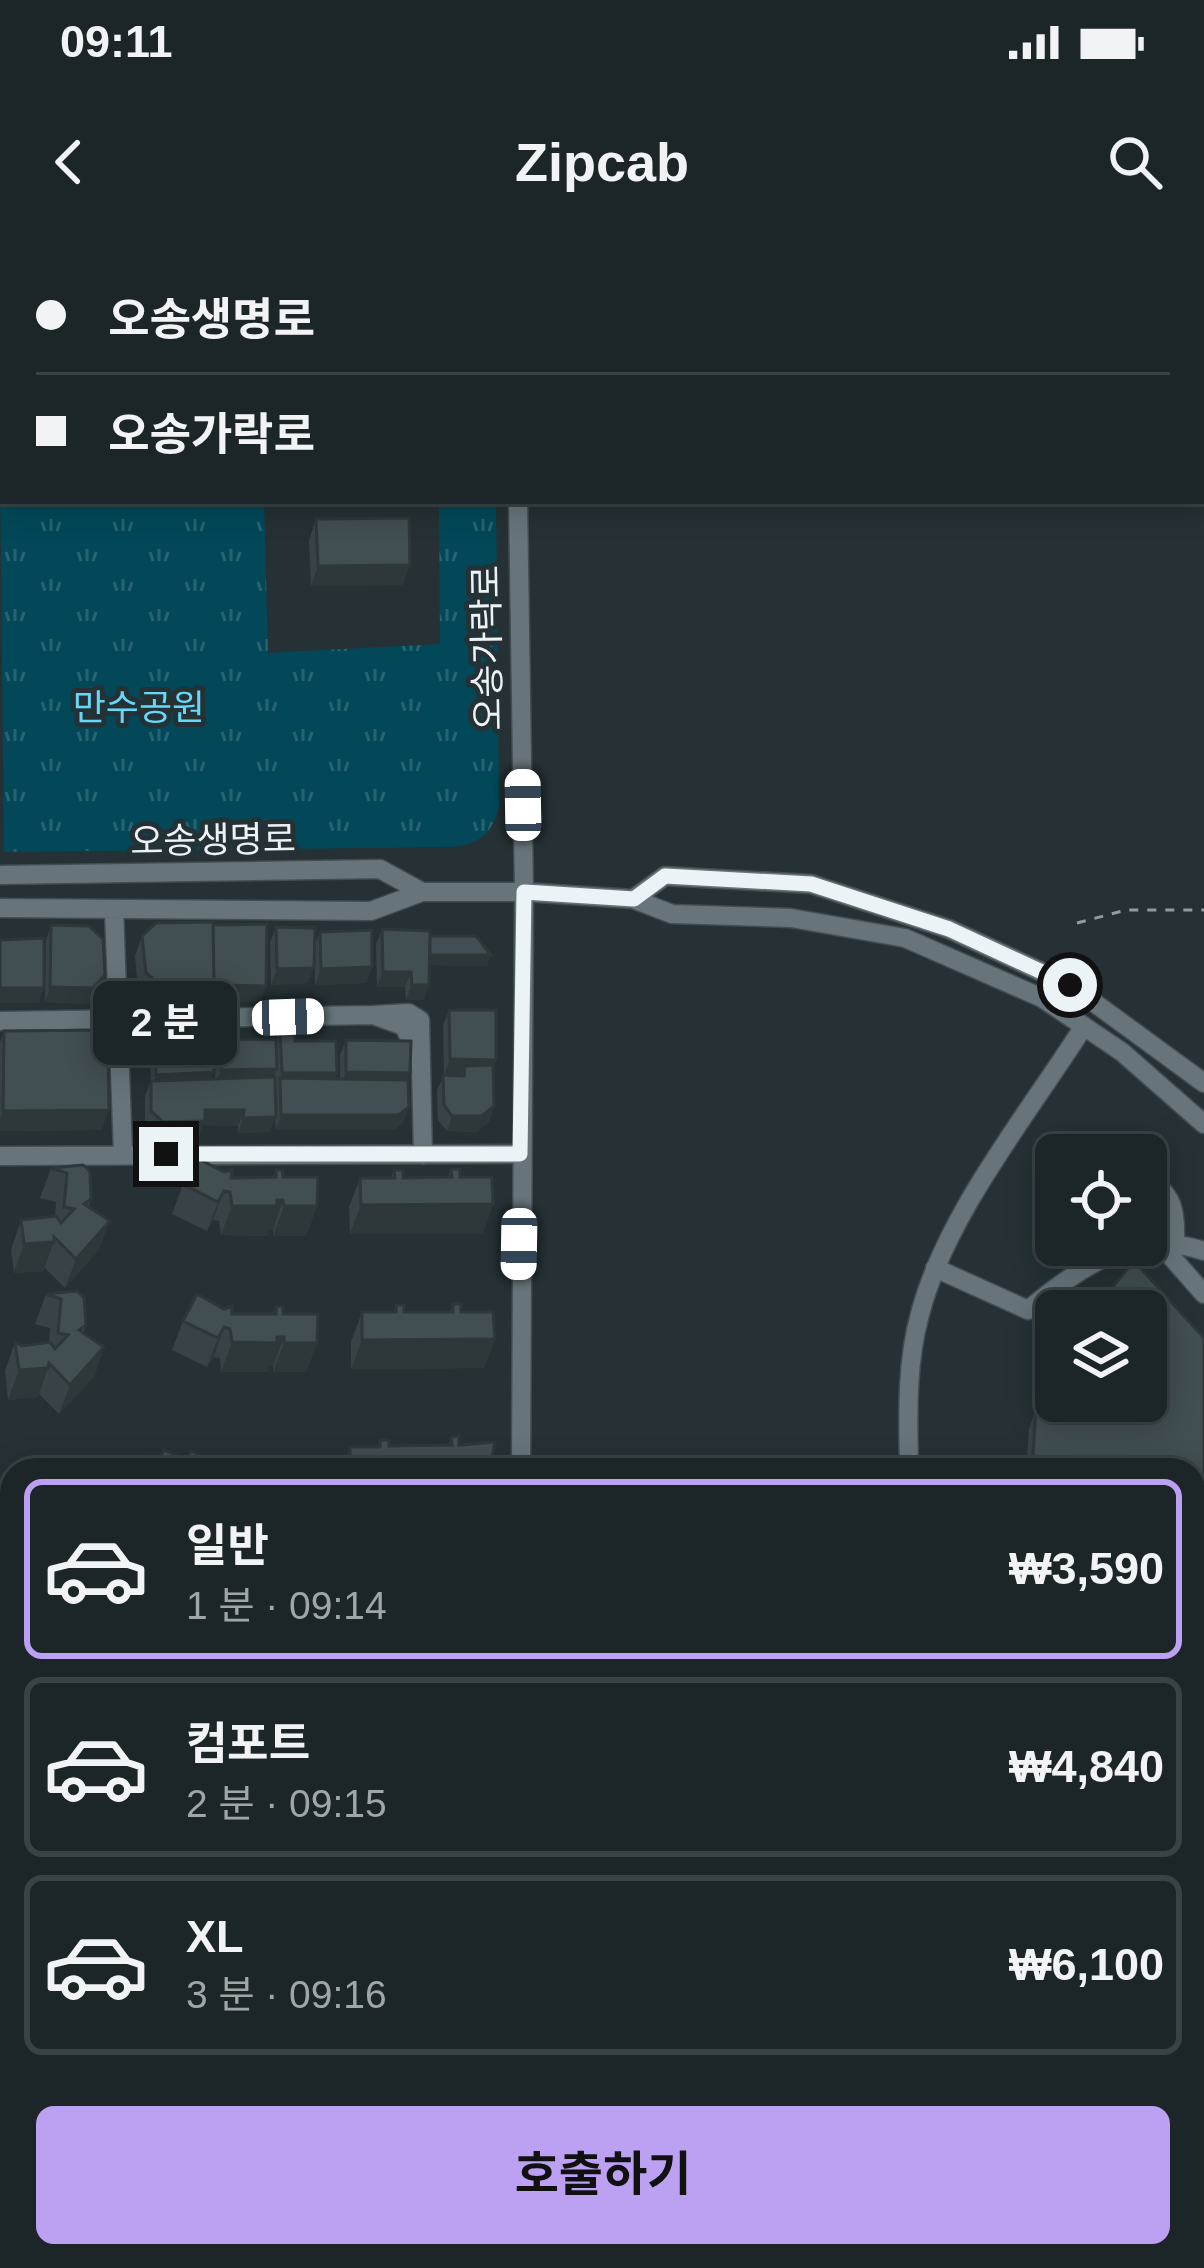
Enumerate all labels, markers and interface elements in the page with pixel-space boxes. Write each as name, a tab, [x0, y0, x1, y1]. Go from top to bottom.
text: 09:11	[60, 16, 173, 67]
icon: back	[36, 129, 102, 195]
icon: search	[1102, 129, 1168, 195]
text: Zipcab	[515, 132, 689, 192]
text: 오송생명로	[108, 294, 315, 345]
text: 오송가락로	[108, 409, 315, 460]
street label: 오송가락로	[465, 565, 509, 731]
park label: 만수공원	[73, 687, 205, 728]
car	[504, 769, 542, 841]
street label: 오송생명로	[130, 818, 296, 862]
route start	[1043, 958, 1097, 1012]
callout: 2 분	[94, 980, 238, 1064]
car	[251, 998, 325, 1036]
text: 2 분	[131, 1001, 199, 1044]
route end	[139, 1127, 193, 1181]
map controls	[1035, 1134, 1167, 1422]
button: locate	[1035, 1134, 1167, 1266]
car	[500, 1208, 538, 1280]
button: layers	[1035, 1290, 1167, 1422]
icon: car	[42, 1515, 150, 1623]
text: 일반	[186, 1520, 269, 1571]
text: ₩3,590	[1009, 1543, 1164, 1594]
text: 1 분 · 09:14	[186, 1584, 387, 1627]
icon: car	[42, 1713, 150, 1821]
text: 컴포트	[186, 1718, 310, 1769]
text: ₩4,840	[1009, 1741, 1164, 1792]
text: 2 분 · 09:15	[186, 1782, 387, 1825]
icon: car	[42, 1911, 150, 2019]
text: XL	[186, 1911, 244, 1962]
text: ₩6,100	[1009, 1939, 1164, 1990]
text: 3 분 · 09:16	[186, 1973, 387, 2016]
button: 호출하기	[36, 2106, 1170, 2244]

